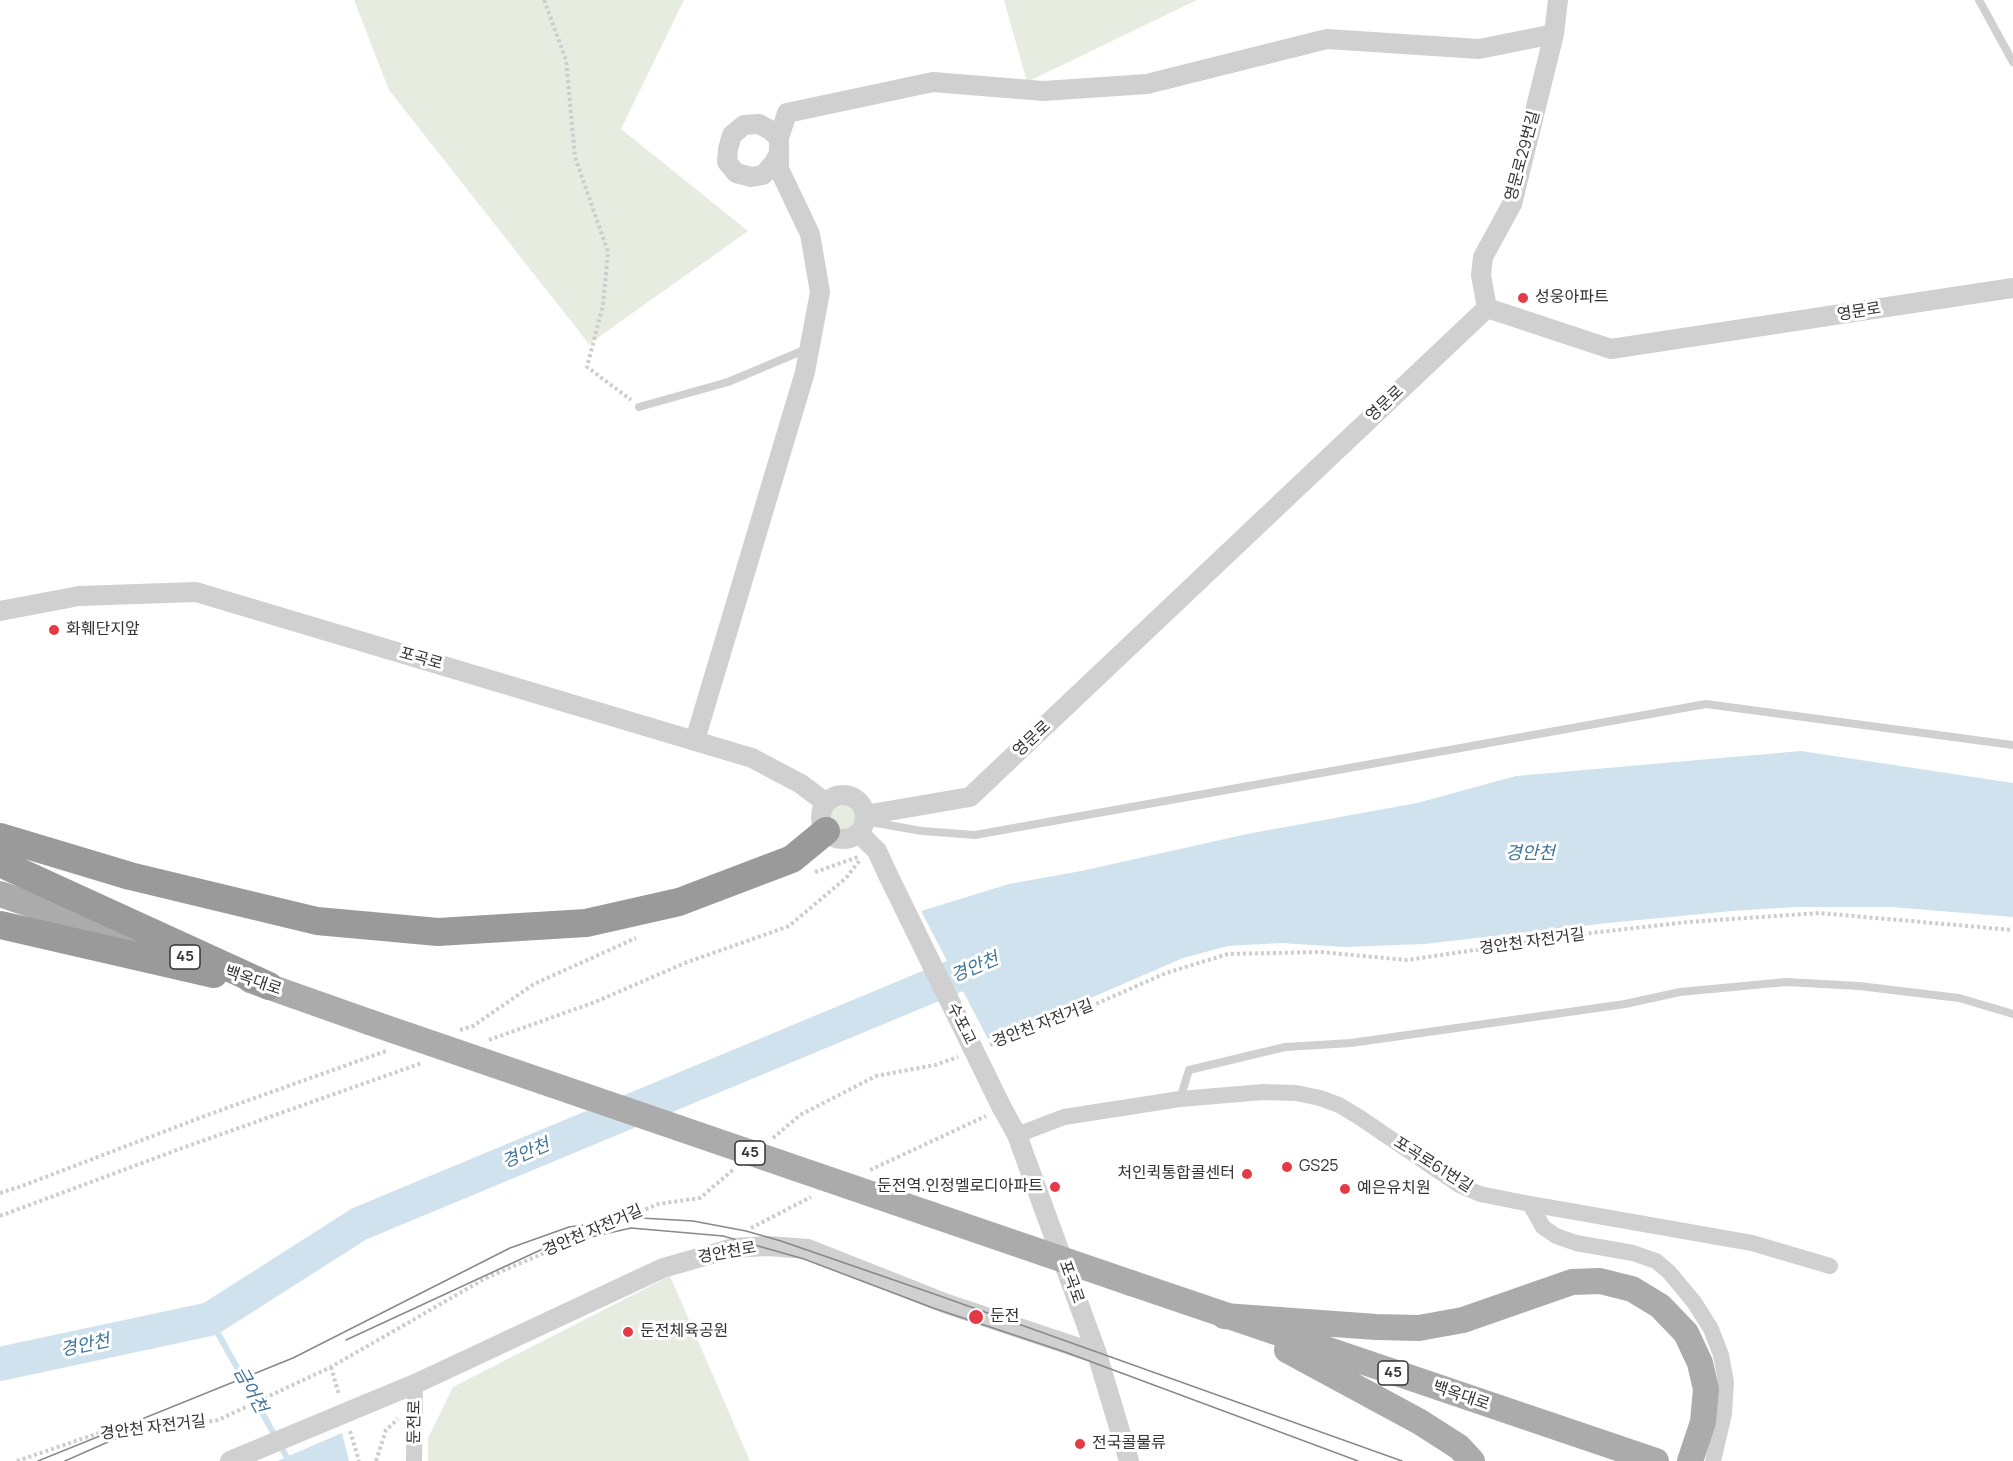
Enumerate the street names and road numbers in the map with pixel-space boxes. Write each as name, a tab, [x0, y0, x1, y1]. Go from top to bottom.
street label: 영문로29번길	[1502, 109, 1544, 203]
street label: 영문로	[1836, 299, 1882, 325]
street label: 영문로	[1362, 382, 1408, 426]
street label: 포곡로	[397, 644, 445, 674]
street label: 영문로	[1009, 717, 1055, 761]
street label: 경안천 자전거길	[1478, 925, 1586, 959]
road number: 45	[170, 945, 200, 969]
street label: 백옥대로	[222, 962, 284, 1000]
street label: 경안천 자전거길	[990, 996, 1096, 1052]
street label: 수포교	[943, 1000, 979, 1048]
street label: 포곡로61번길	[1390, 1133, 1476, 1197]
road number: 45	[735, 1141, 765, 1165]
street label: 경안천 자전거길	[540, 1201, 646, 1261]
street label: 경안천로	[696, 1238, 758, 1268]
street label: 포곡로	[1054, 1258, 1088, 1306]
road number: 45	[1378, 1361, 1408, 1385]
street label: 백옥대로	[1430, 1377, 1492, 1415]
street label: 둔전로	[405, 1400, 425, 1444]
street label: 경안천 자전거길	[99, 1412, 207, 1444]

